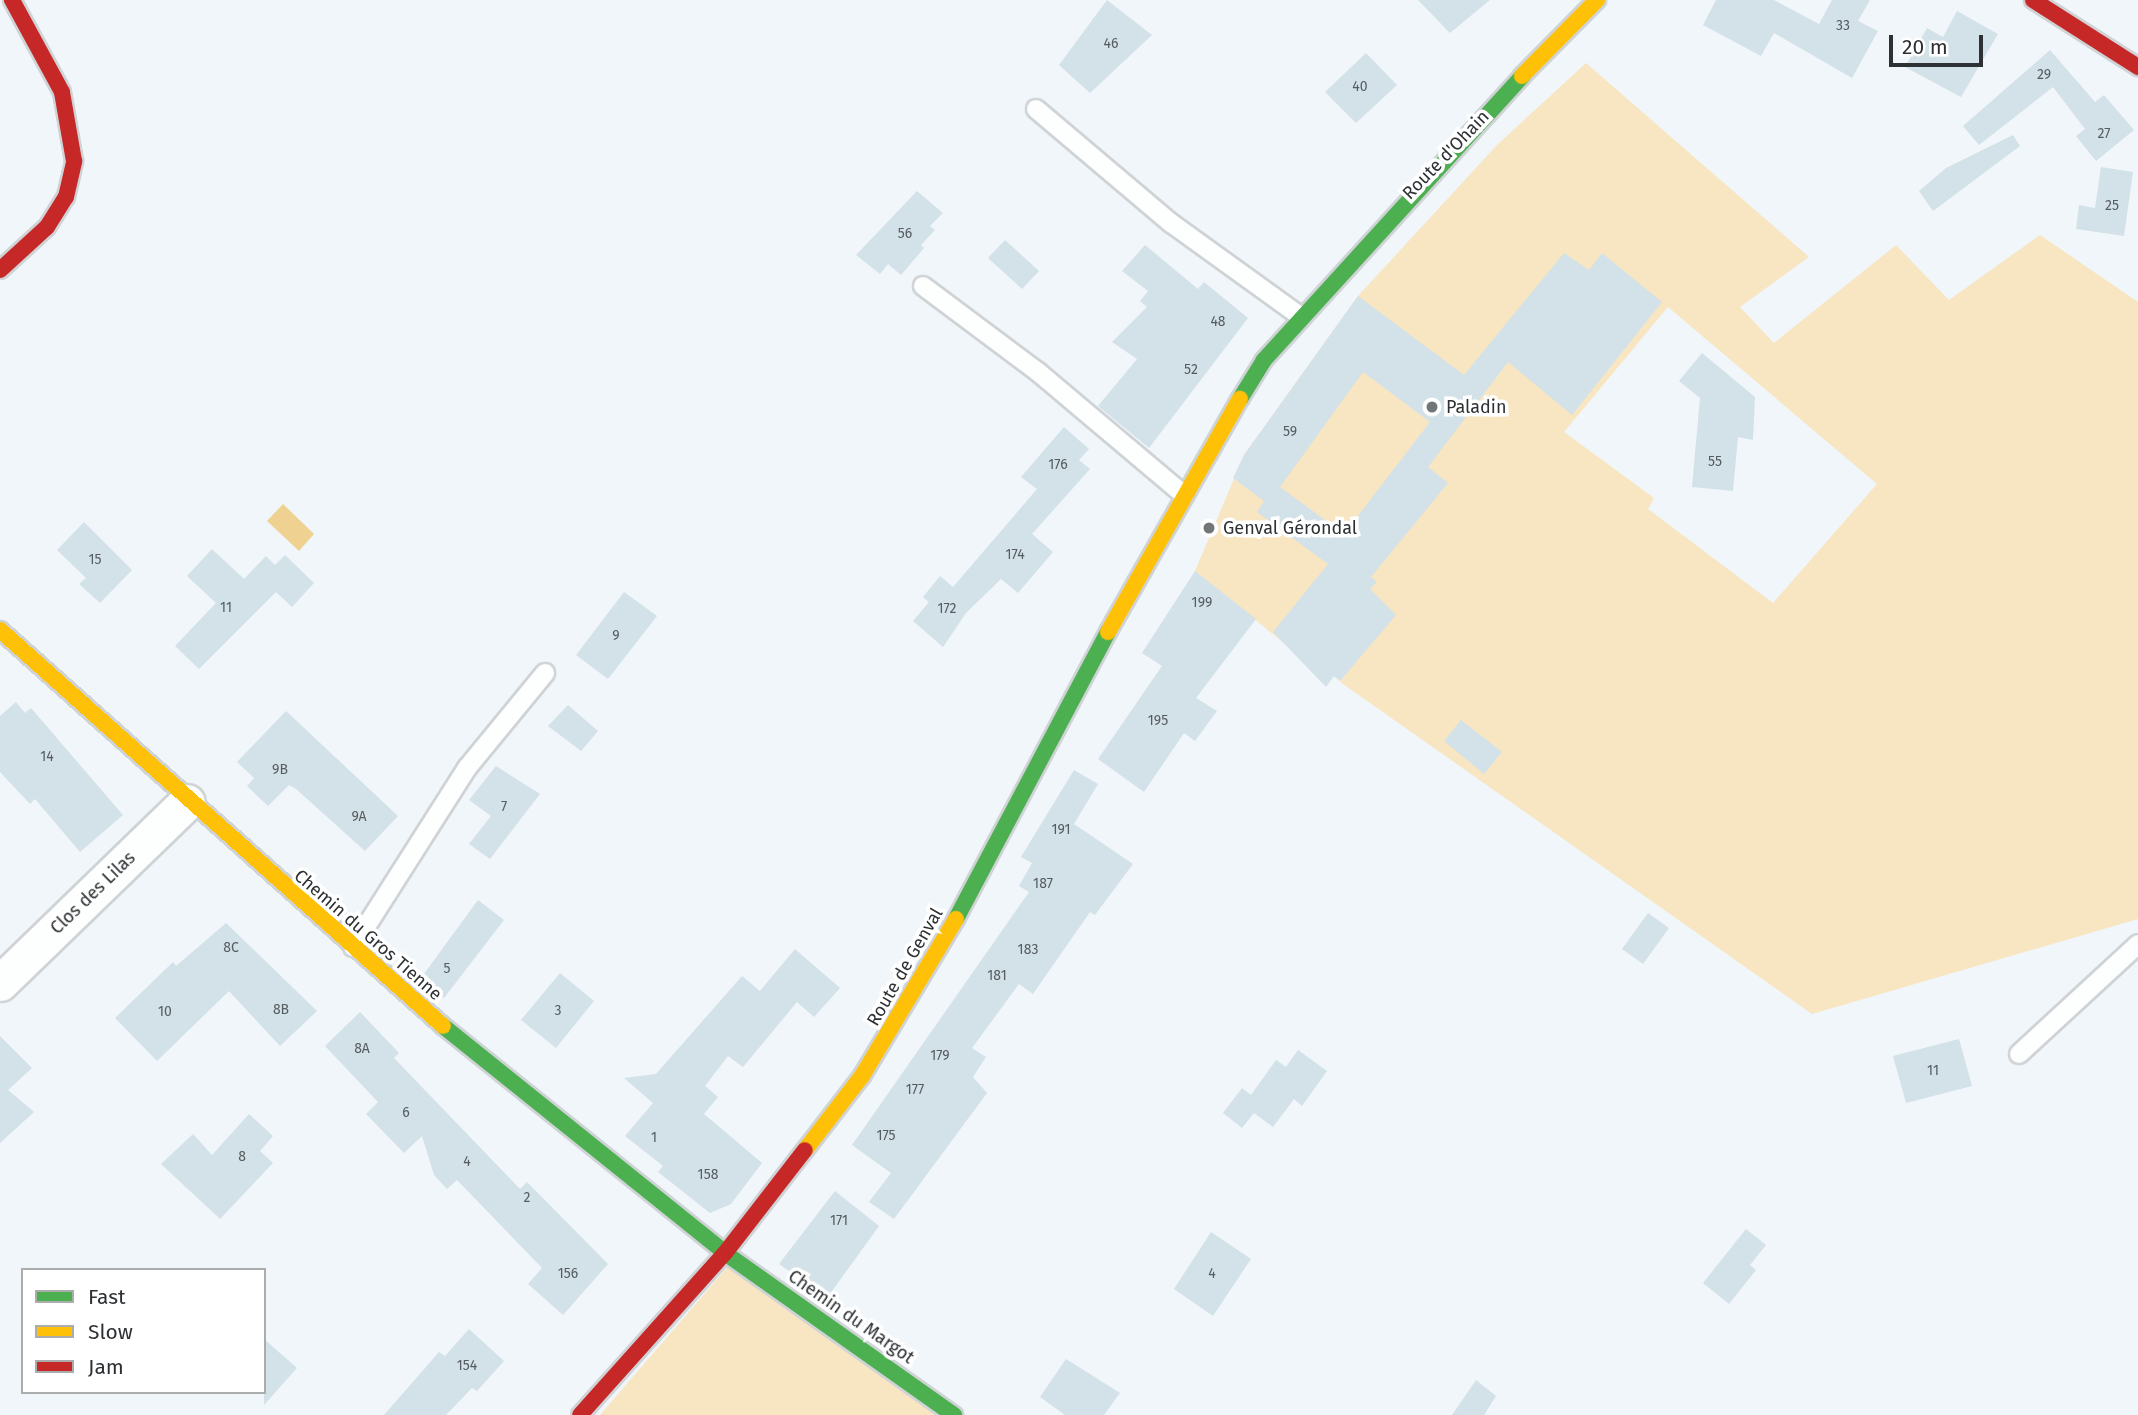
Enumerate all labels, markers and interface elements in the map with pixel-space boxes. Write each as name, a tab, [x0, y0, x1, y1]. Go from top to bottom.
house number: 33	[1836, 18, 1850, 34]
scale bar	[1893, 21, 1988, 65]
text: 20 m	[1902, 34, 1948, 60]
house number: 46	[1104, 36, 1118, 52]
house number: 29	[2037, 67, 2051, 83]
house number: 40	[1352, 79, 1368, 95]
street label: Route d'Ohain	[1398, 106, 1494, 204]
house number: 27	[2097, 126, 2111, 142]
house number: 25	[2105, 198, 2119, 214]
house number: 56	[898, 226, 912, 242]
house number: 48	[1210, 314, 1226, 330]
house number: 52	[1184, 362, 1198, 378]
place label: Paladin	[1446, 396, 1506, 418]
marker: Paladin	[1424, 399, 1440, 415]
house number: 59	[1283, 424, 1297, 440]
house number: 55	[1708, 454, 1722, 470]
house number: 176	[1048, 457, 1068, 473]
place label: Genval Gérondal	[1223, 517, 1357, 539]
marker: Genval Gérondal	[1201, 520, 1217, 536]
house number: 174	[1005, 547, 1025, 563]
house number: 15	[88, 552, 102, 568]
house number: 199	[1192, 595, 1212, 611]
house number: 11	[220, 600, 232, 616]
house number: 172	[938, 601, 956, 617]
house number: 9	[612, 628, 620, 644]
house number: 195	[1148, 713, 1168, 729]
house number: 14	[40, 749, 54, 765]
house number: 9B	[272, 762, 288, 778]
house number: 7	[501, 799, 507, 815]
house number: 9A	[351, 809, 367, 825]
house number: 191	[1051, 822, 1071, 838]
street label: Clos des Lilas	[46, 847, 140, 939]
street label: Chemin du Gros Tienne	[290, 865, 446, 1005]
house number: 187	[1033, 876, 1053, 892]
street label: Route de Genval	[862, 904, 948, 1030]
house number: 8C	[223, 940, 239, 956]
house number: 183	[1018, 942, 1038, 958]
house number: 5	[443, 961, 451, 977]
house number: 181	[987, 968, 1007, 984]
house number: 8B	[273, 1002, 289, 1018]
house number: 3	[555, 1003, 561, 1019]
house number: 10	[158, 1004, 172, 1020]
house number: 8A	[354, 1041, 370, 1057]
house number: 179	[930, 1048, 950, 1064]
house number: 11	[1927, 1063, 1939, 1079]
house number: 177	[906, 1082, 924, 1098]
house number: 6	[402, 1105, 410, 1121]
house number: 175	[876, 1128, 896, 1144]
house number: 1	[651, 1130, 657, 1146]
house number: 8	[238, 1149, 246, 1165]
house number: 4	[463, 1154, 471, 1170]
house number: 158	[698, 1167, 718, 1183]
house number: 2	[524, 1190, 530, 1206]
house number: 171	[830, 1213, 848, 1229]
house number: 156	[558, 1266, 578, 1282]
street label: Chemin du Margot	[784, 1266, 918, 1368]
house number: 4	[1208, 1266, 1216, 1282]
legend	[21, 1268, 266, 1394]
text: Fast	[88, 1284, 126, 1310]
text: Slow	[88, 1319, 133, 1345]
text: Jam	[88, 1354, 124, 1380]
house number: 154	[457, 1358, 477, 1374]

